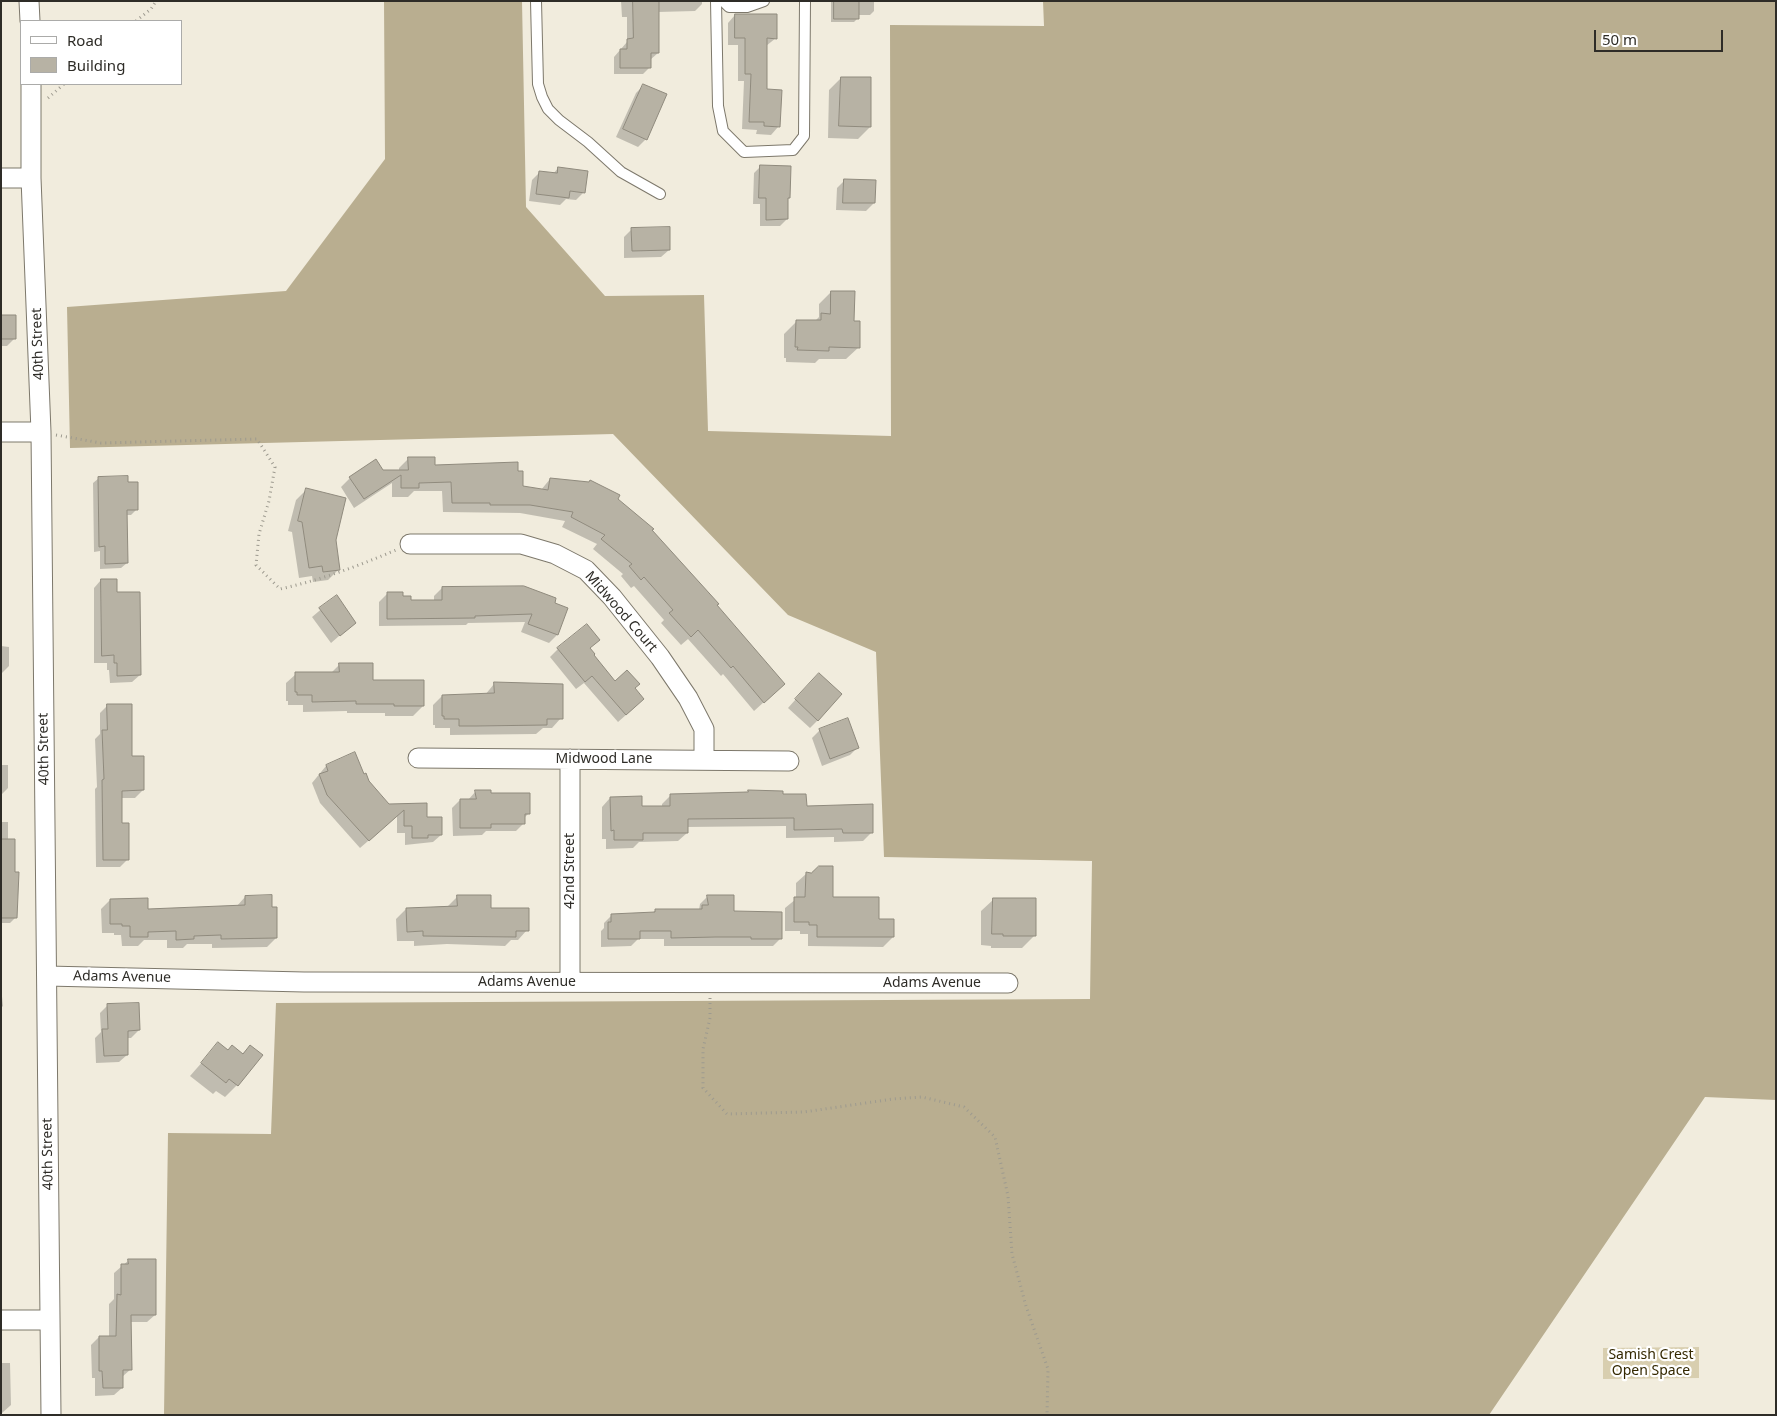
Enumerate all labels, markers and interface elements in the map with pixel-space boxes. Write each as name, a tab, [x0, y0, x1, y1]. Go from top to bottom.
legend	[20, 20, 182, 85]
scale bar	[1597, 20, 1726, 52]
text: 50 m	[1602, 29, 1637, 49]
text: Road	[67, 30, 103, 50]
text: Building	[67, 55, 125, 75]
street label: 40th Street	[28, 308, 48, 380]
street label: Midwood Court	[581, 568, 661, 656]
street label: 40th Street	[35, 713, 53, 785]
street label: Midwood Lane	[556, 751, 652, 767]
street label: 42nd Street	[562, 833, 578, 909]
street label: Adams Avenue	[73, 968, 171, 986]
street label: Adams Avenue	[478, 974, 576, 990]
street label: Adams Avenue	[883, 975, 981, 991]
street label: 40th Street	[39, 1118, 57, 1190]
park label: Samish Crest Open Space	[1608, 1347, 1694, 1380]

